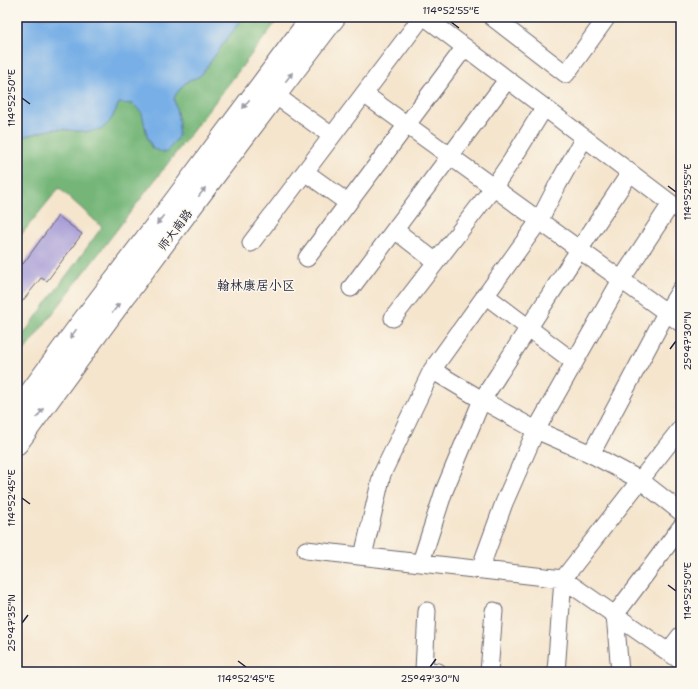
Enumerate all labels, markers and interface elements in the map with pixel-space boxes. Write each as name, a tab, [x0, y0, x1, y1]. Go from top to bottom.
text: 114°52'55"E	[423, 4, 479, 17]
text: 114°52'50"E	[5, 69, 18, 127]
one-way arrow	[285, 72, 293, 83]
one-way arrow	[242, 99, 250, 110]
text: 114°52'55"E	[681, 164, 694, 220]
one-way arrow	[198, 187, 207, 198]
street label: 师大南路	[154, 206, 196, 254]
one-way arrow	[156, 214, 164, 225]
district label: 翰林康居小区	[217, 277, 295, 294]
one-way arrow	[112, 302, 121, 313]
text: 25°47'30"N	[681, 311, 694, 371]
one-way arrow	[69, 329, 77, 339]
one-way arrow	[36, 407, 44, 418]
text: 114°52'45"E	[5, 469, 18, 527]
text: 114°52'50"E	[681, 562, 694, 620]
text: 25°47'35"N	[5, 594, 18, 652]
text: 114°52'45"E	[217, 672, 275, 685]
text: 25°47'30"N	[400, 672, 460, 685]

